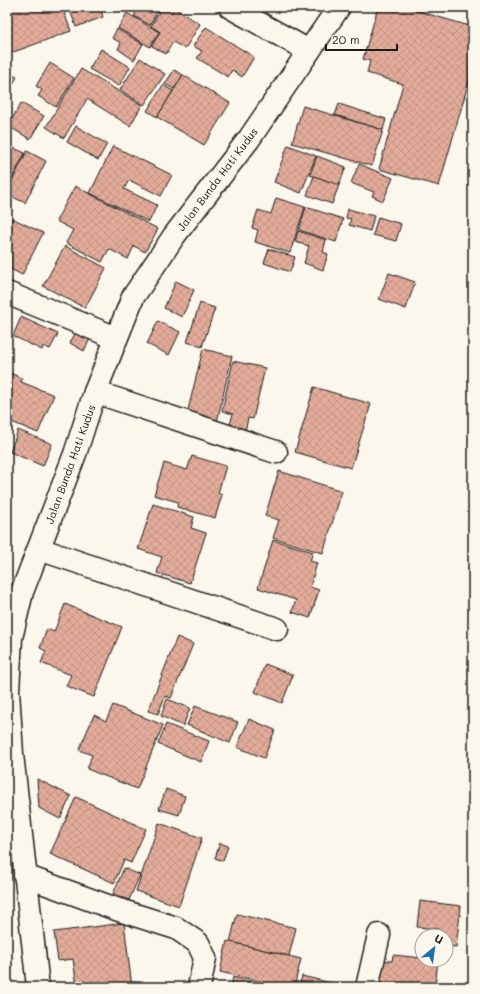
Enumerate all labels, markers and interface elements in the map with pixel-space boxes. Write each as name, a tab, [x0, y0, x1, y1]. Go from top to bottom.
scale bar	[326, 26, 397, 52]
text: 20 m	[332, 31, 360, 47]
street label: Jalan Bunda Hati Kudus	[173, 124, 261, 234]
street label: Jalan Bunda Hati Kudus	[41, 402, 99, 526]
north arrow	[414, 928, 454, 968]
text: U	[432, 930, 446, 947]

